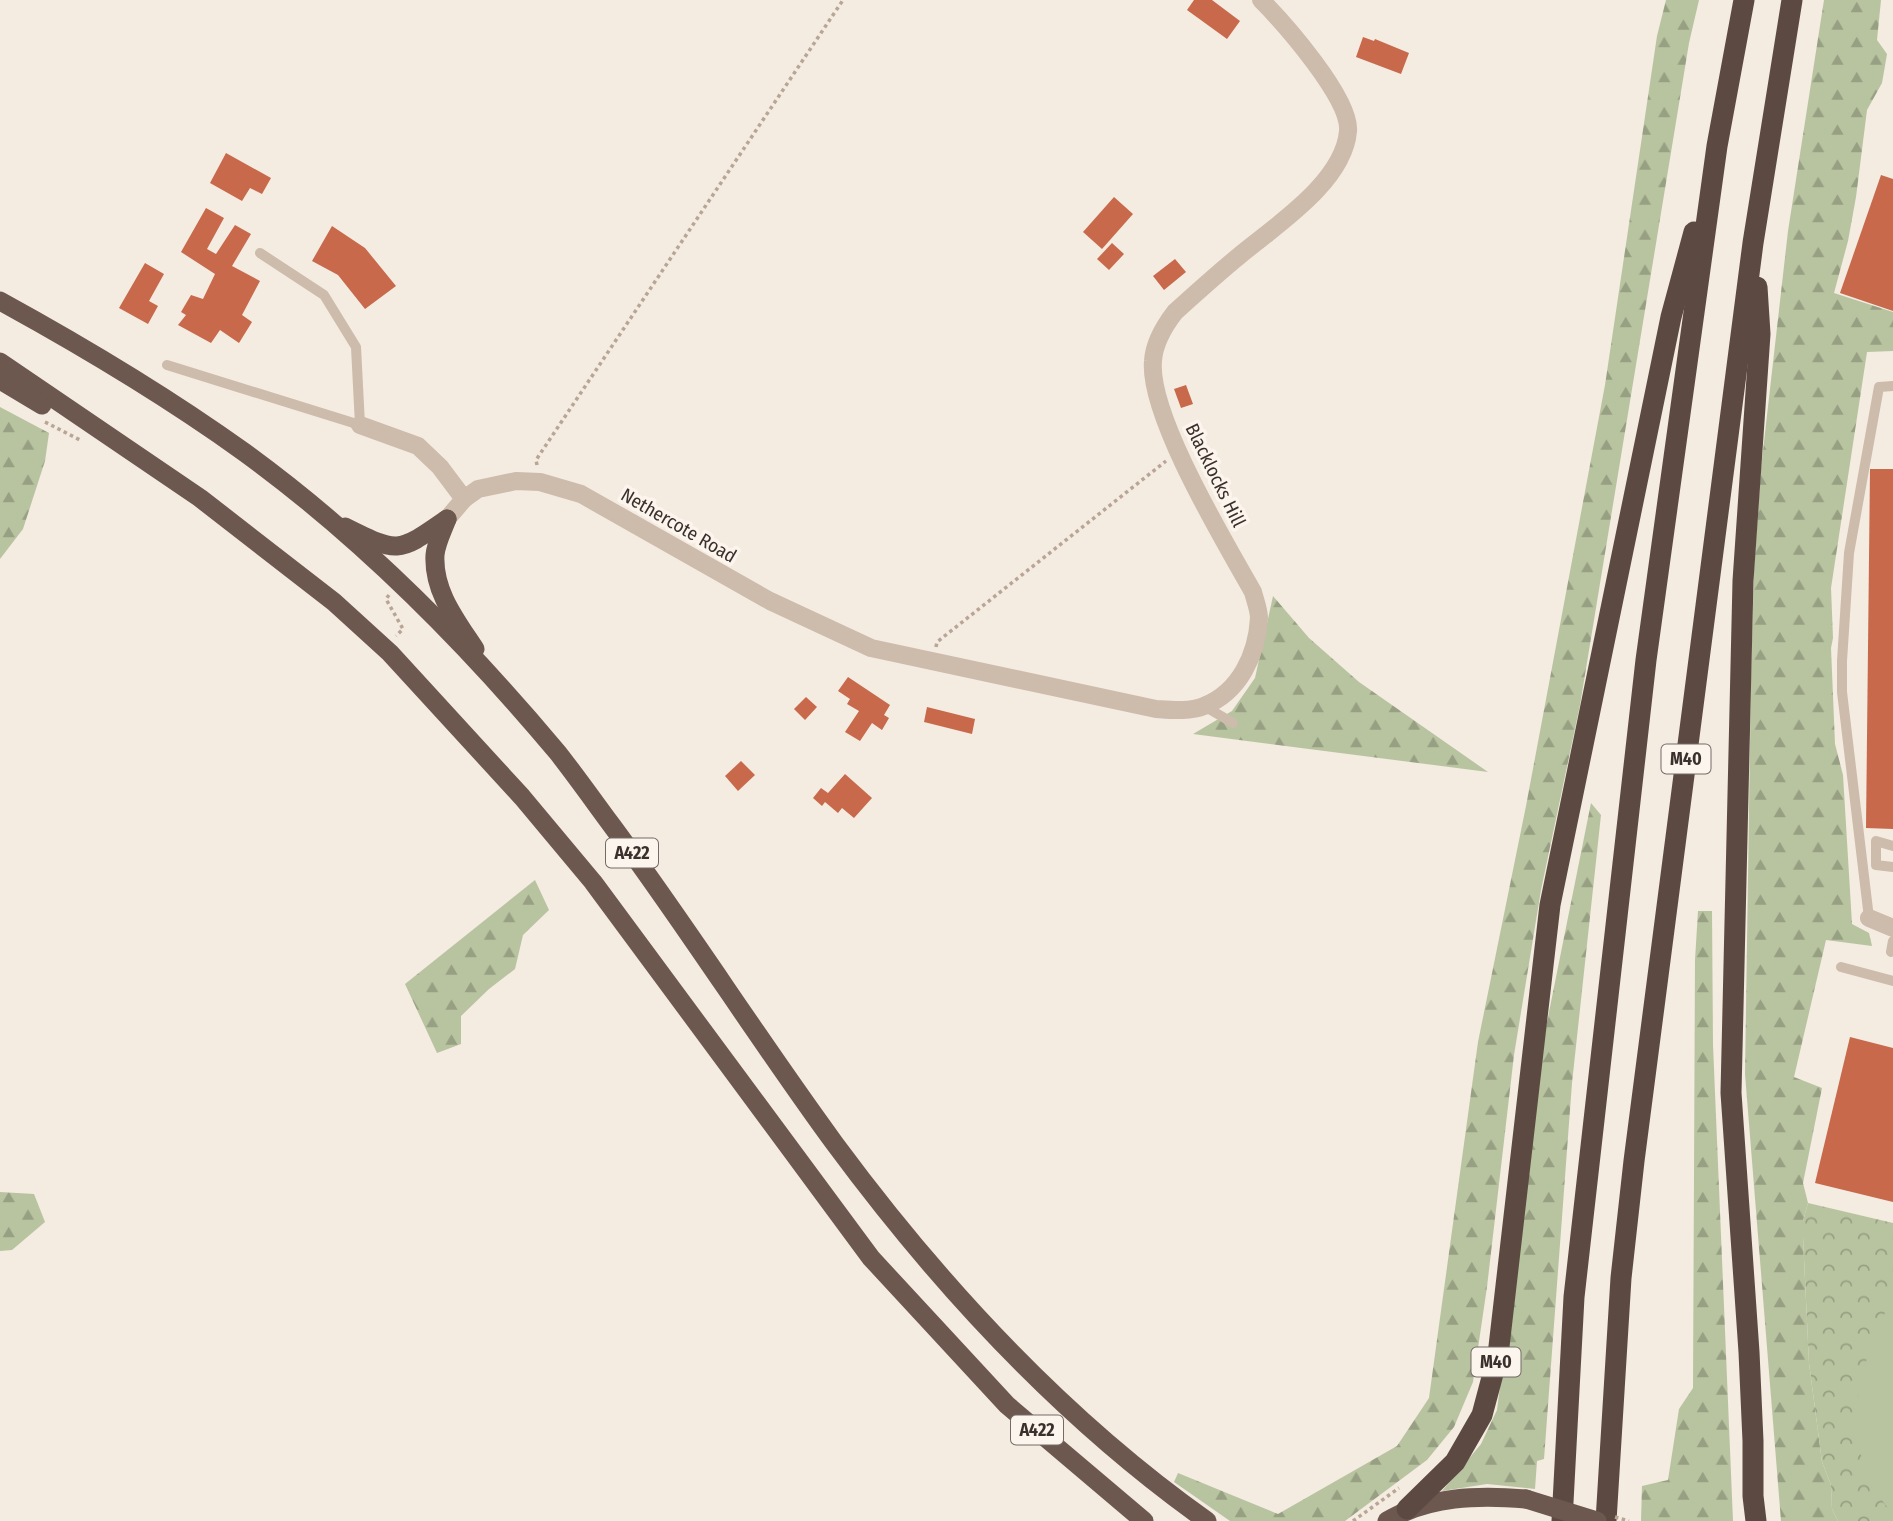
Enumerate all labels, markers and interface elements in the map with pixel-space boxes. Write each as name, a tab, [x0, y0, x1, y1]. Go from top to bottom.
street label: Blacklocks Hill	[1181, 420, 1251, 531]
street label: Nethercote Road	[617, 483, 741, 568]
road number: M40	[1662, 744, 1710, 774]
road number: A422	[606, 838, 658, 868]
road number: M40	[1472, 1348, 1520, 1377]
road number: A422	[1011, 1415, 1063, 1444]

